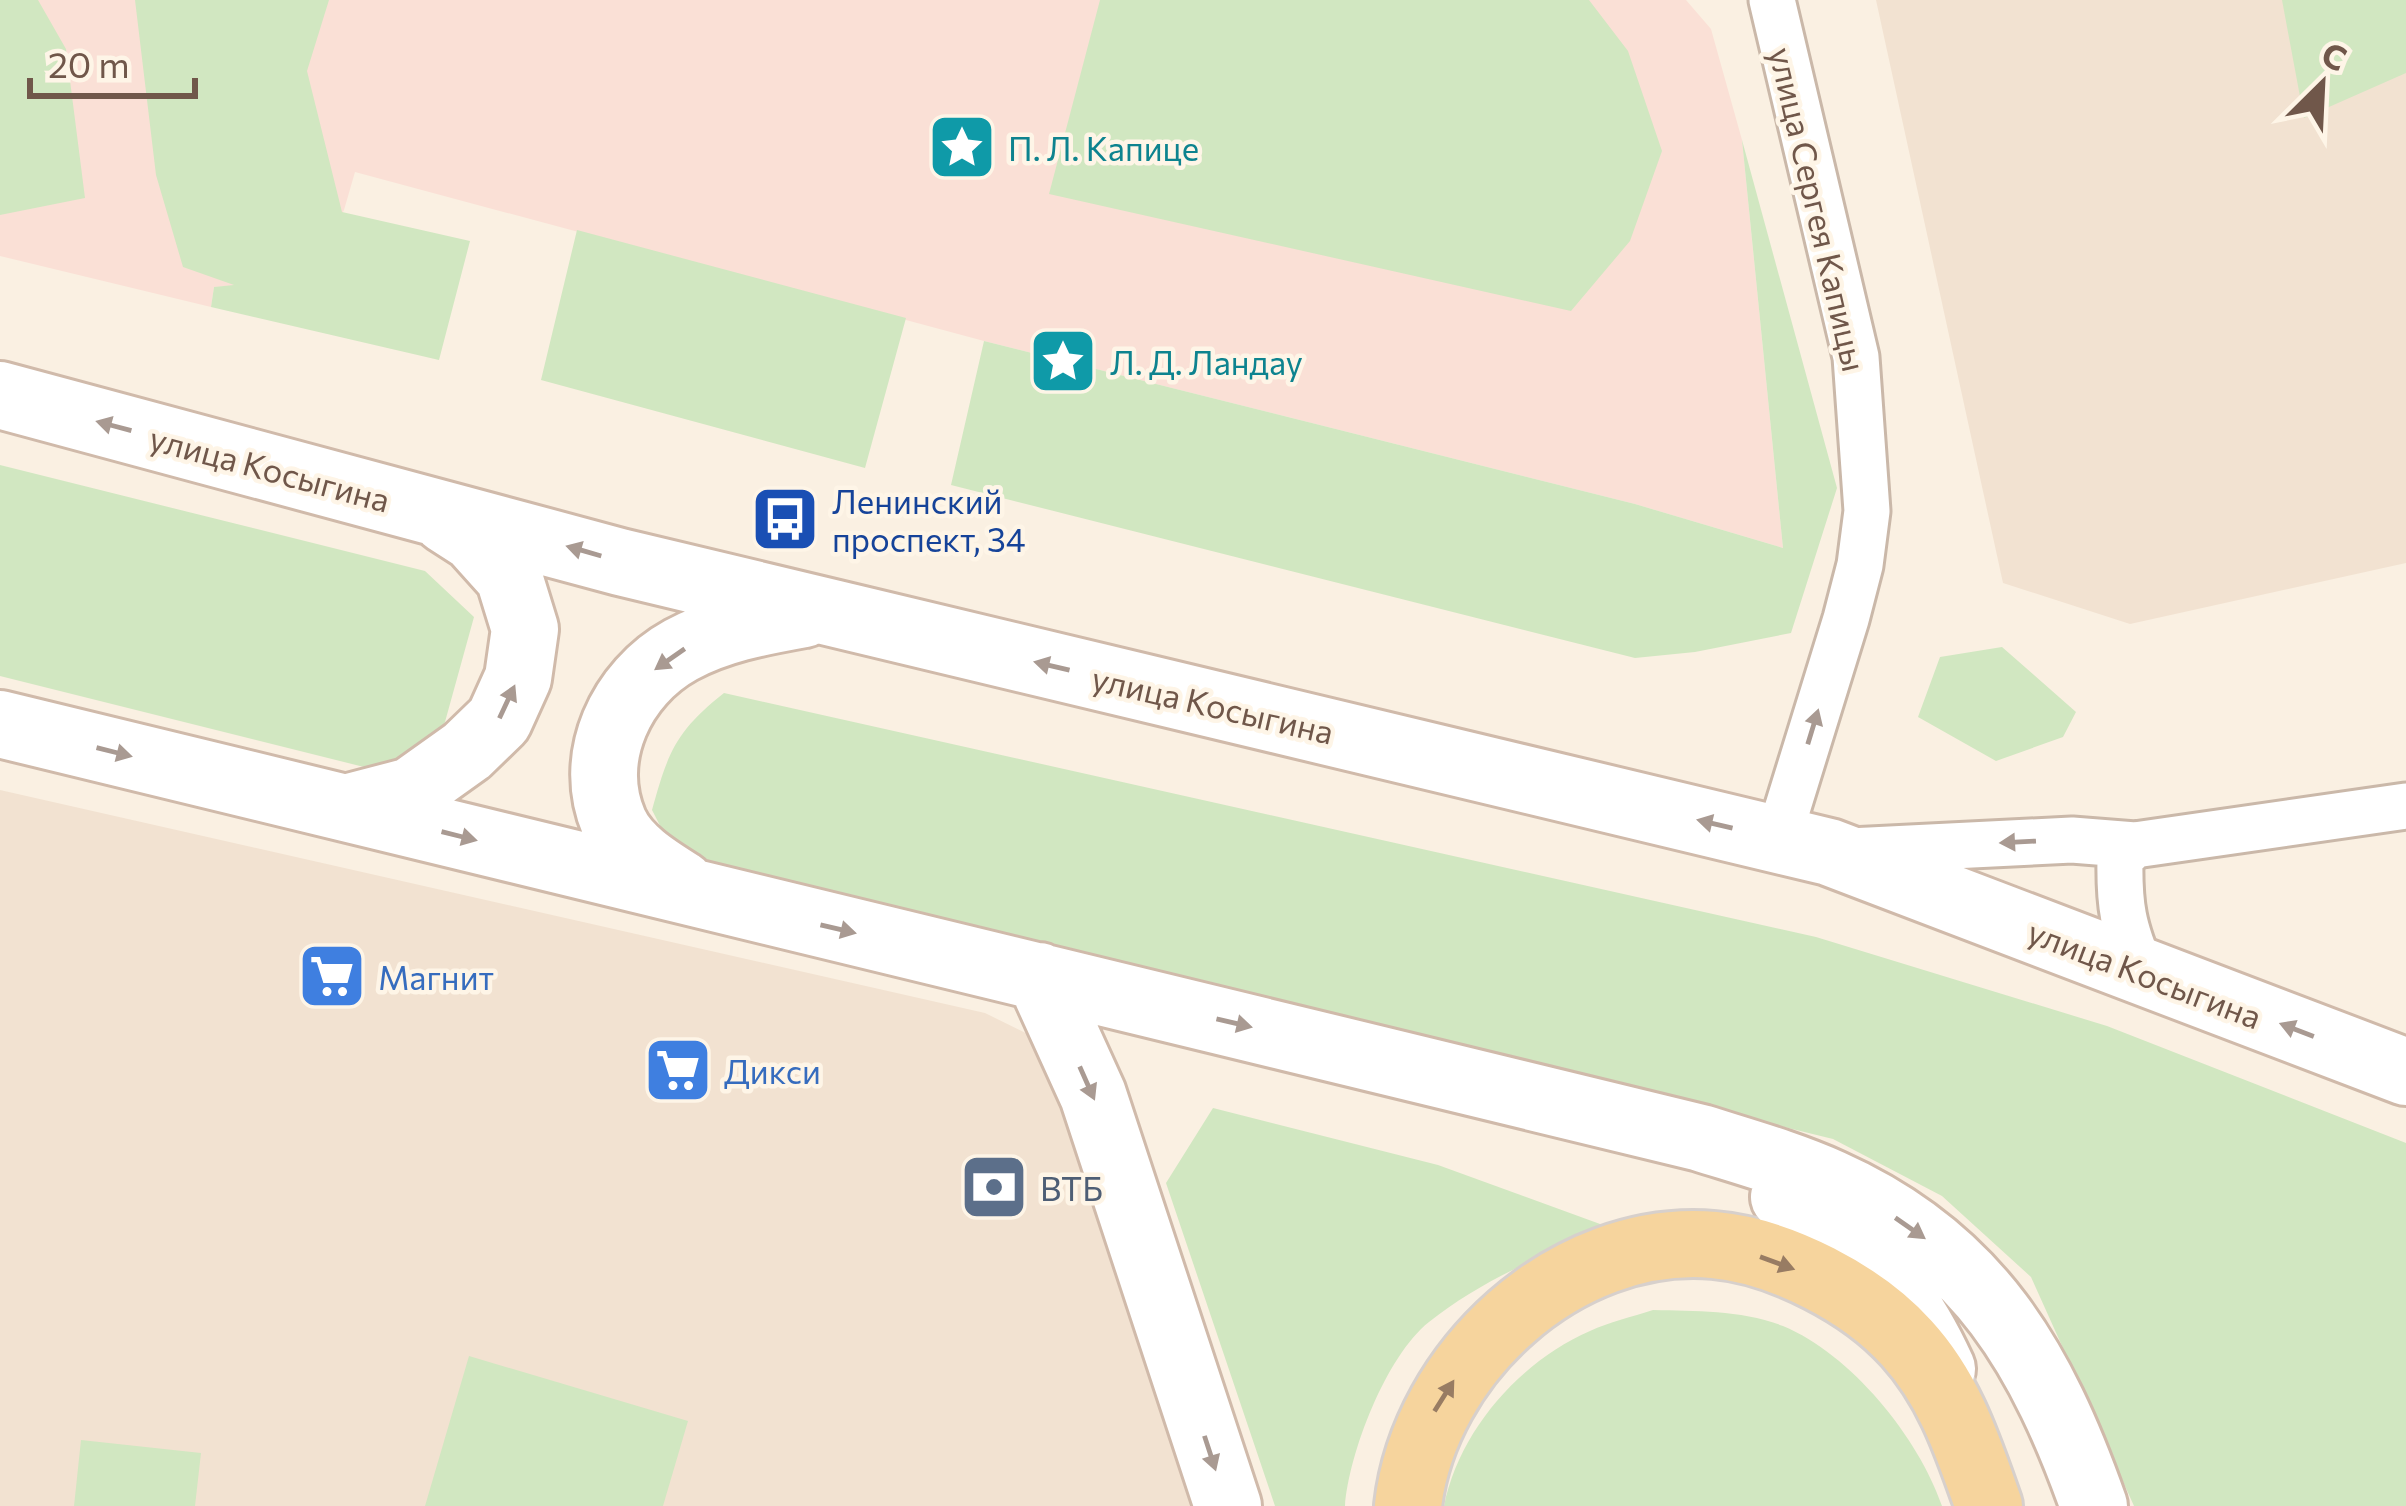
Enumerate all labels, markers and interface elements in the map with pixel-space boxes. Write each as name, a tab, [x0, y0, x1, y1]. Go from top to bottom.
scale bar	[30, 24, 195, 98]
north arrow	[2262, 24, 2382, 144]
text: С	[2316, 32, 2353, 79]
text: 20 m	[48, 41, 130, 85]
street label: улица Сергея Капицы	[1762, 43, 1876, 375]
place icon: П. Л. Капице	[927, 112, 997, 182]
place label: П. Л. Капице	[1008, 127, 1199, 168]
place icon: Л. Д. Ландау	[1028, 326, 1098, 396]
place label: Л. Д. Ландау	[1110, 341, 1303, 382]
one-way arrow	[95, 415, 132, 434]
street label: улица Косыгина	[145, 416, 395, 520]
place label: Ленинский проспект, 34	[832, 480, 1026, 559]
bus stop icon: Ленинский проспект, 34	[750, 484, 820, 554]
one-way arrow	[565, 541, 602, 559]
one-way arrow	[654, 647, 686, 670]
one-way arrow	[1033, 655, 1071, 674]
street label: улица Косыгина	[1088, 656, 1338, 752]
one-way arrow	[497, 684, 517, 719]
one-way arrow	[1804, 708, 1823, 745]
one-way arrow	[95, 743, 132, 762]
one-way arrow	[1697, 814, 1734, 833]
one-way arrow	[441, 827, 478, 846]
one-way arrow	[1999, 833, 2036, 852]
street label: улица Косыгина	[2022, 910, 2268, 1036]
one-way arrow	[820, 920, 857, 939]
supermarket icon: Магнит	[297, 941, 367, 1011]
place label: Магнит	[378, 956, 494, 997]
one-way arrow	[1216, 1014, 1253, 1033]
one-way arrow	[2278, 1020, 2314, 1039]
supermarket icon: Дикси	[643, 1035, 713, 1105]
place label: Дикси	[724, 1050, 821, 1091]
one-way arrow	[1078, 1066, 1098, 1101]
bank icon: ВТБ	[959, 1152, 1029, 1222]
place label: ВТБ	[1040, 1167, 1103, 1208]
one-way arrow	[1894, 1216, 1926, 1239]
one-way arrow	[1759, 1255, 1795, 1273]
one-way arrow	[1433, 1379, 1454, 1413]
one-way arrow	[1202, 1435, 1221, 1472]

